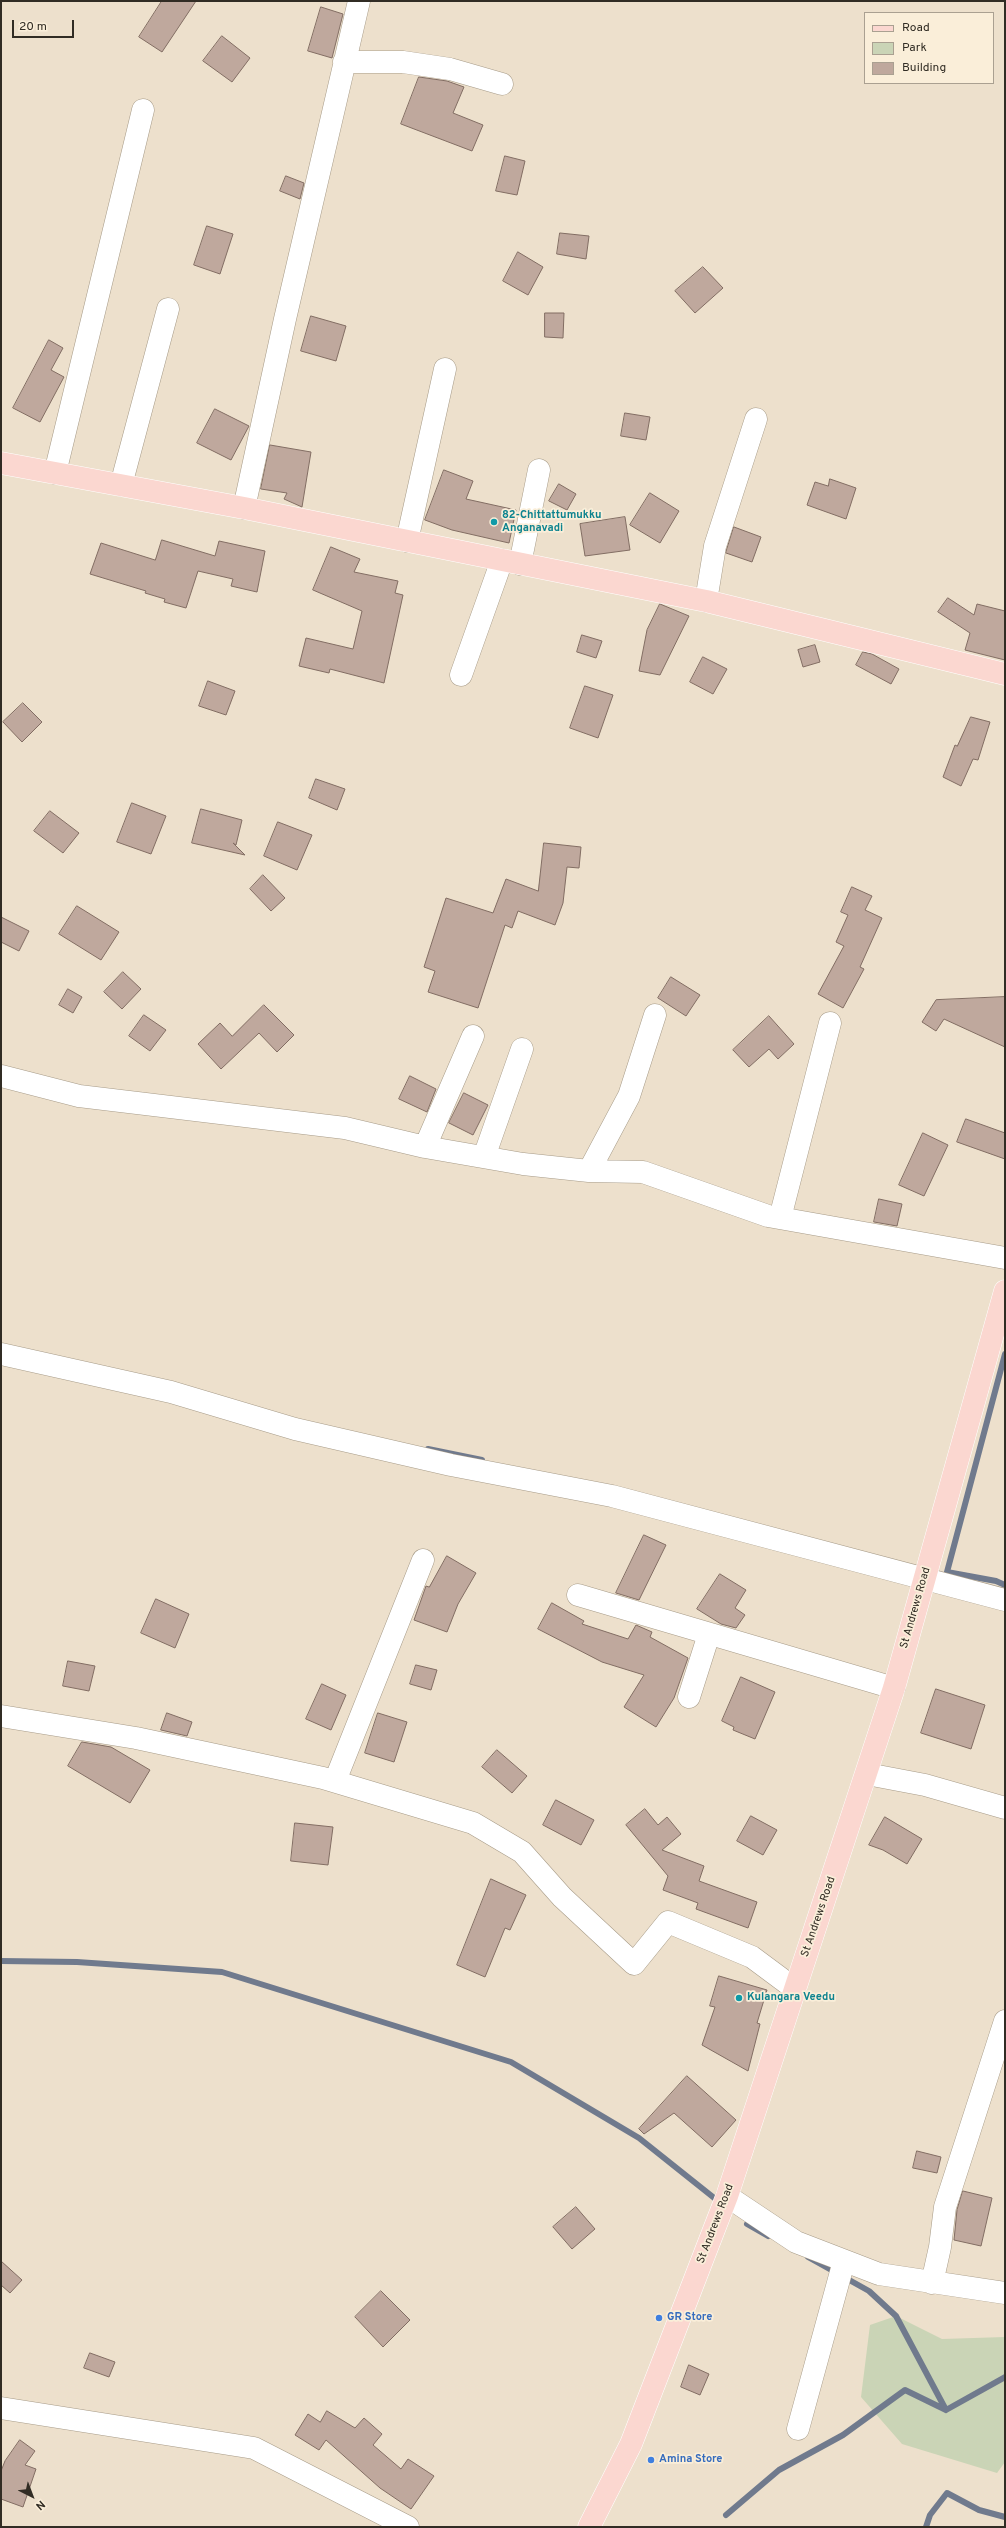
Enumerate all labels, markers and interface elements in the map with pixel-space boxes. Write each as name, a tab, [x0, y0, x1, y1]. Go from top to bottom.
scale bar	[14, 12, 76, 38]
legend	[864, 12, 994, 84]
text: 20 m	[19, 19, 47, 35]
text: Road	[902, 20, 930, 36]
text: Park	[902, 40, 927, 56]
text: Building	[902, 60, 946, 76]
place label: 82-Chittattumukku Anganavadi	[502, 509, 601, 535]
marker: 82-Chittattumukku Anganavadi	[489, 517, 499, 527]
street label: St Andrews Road	[898, 1566, 934, 1650]
street label: St Andrews Road	[799, 1875, 839, 1959]
place label: Kulangara Veedu	[747, 1991, 835, 2005]
marker: Kulangara Veedu	[734, 1993, 744, 2003]
street label: St Andrews Road	[695, 2182, 737, 2266]
place label: GR Store	[667, 2311, 712, 2325]
marker: GR Store	[654, 2313, 664, 2323]
place label: Amina Store	[659, 2453, 722, 2467]
marker: Amina Store	[646, 2455, 656, 2465]
north arrow	[12, 2476, 52, 2516]
text: N	[32, 2497, 48, 2513]

